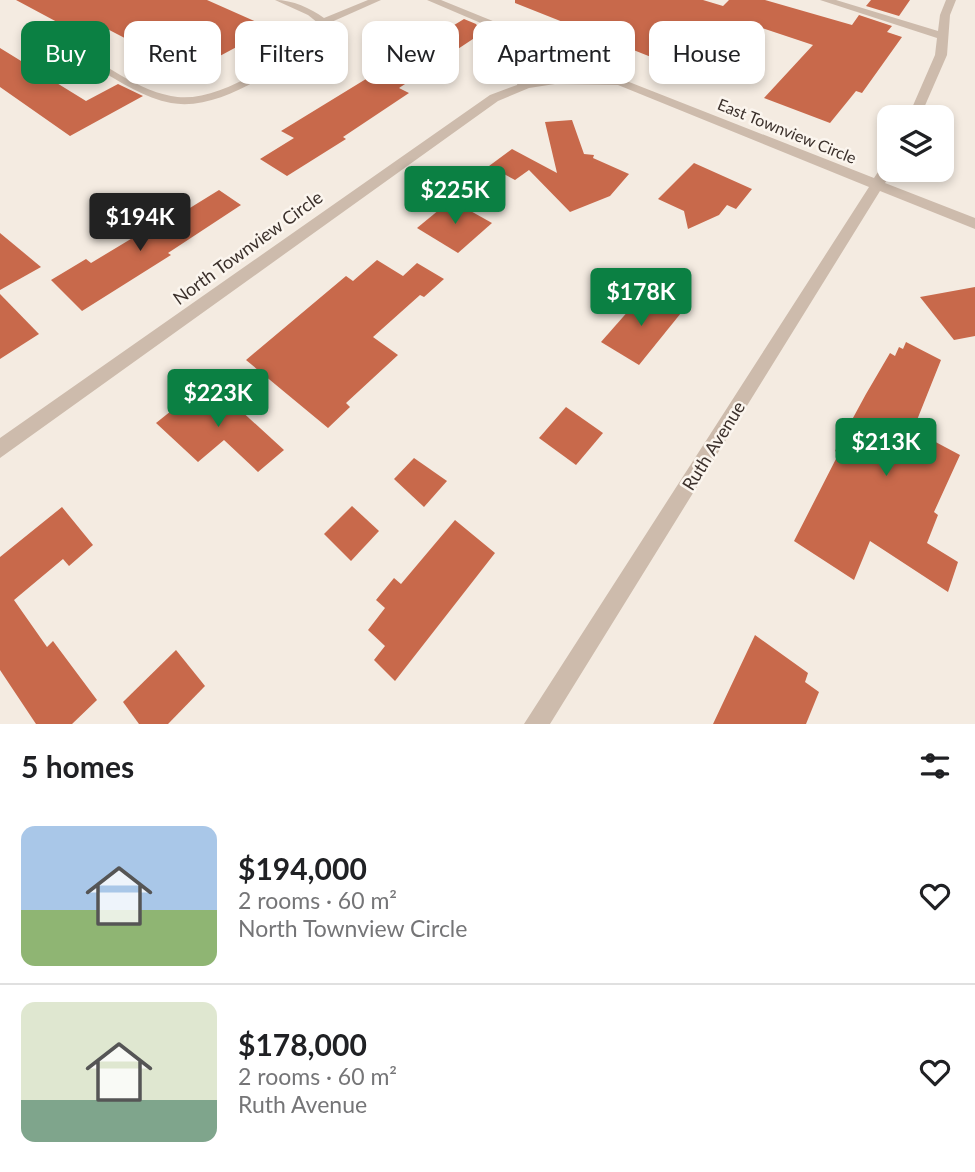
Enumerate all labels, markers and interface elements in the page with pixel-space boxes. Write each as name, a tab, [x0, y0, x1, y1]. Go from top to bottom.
chip: Buy	[21, 21, 110, 84]
chip: Rent	[124, 21, 221, 84]
chip: Filters	[235, 21, 348, 84]
chip: New	[362, 21, 459, 84]
chip: Apartment	[473, 21, 635, 84]
chip: House	[649, 21, 765, 84]
street label: East Townview Circle	[715, 94, 859, 167]
map controls	[877, 105, 954, 182]
button: layers	[877, 105, 954, 182]
pin: $225K	[406, 166, 504, 226]
text: $225K	[420, 175, 490, 203]
street label: North Townview Circle	[168, 186, 327, 309]
pin: $194K	[91, 194, 189, 253]
text: $194K	[105, 202, 175, 230]
pin: $178K	[592, 268, 690, 328]
text: $178K	[606, 277, 676, 305]
pin: $223K	[169, 370, 267, 429]
text: $223K	[183, 378, 253, 406]
street label: Ruth Avenue	[677, 397, 749, 494]
pin: $213K	[837, 419, 935, 478]
text: $213K	[851, 427, 921, 455]
icon: filters	[916, 747, 954, 785]
text: 5 homes	[21, 748, 134, 784]
text: $194,000	[238, 850, 367, 886]
icon: home	[77, 854, 161, 938]
icon: heart	[916, 877, 954, 915]
text: 2 rooms · 60 m²	[238, 886, 397, 914]
text: North Townview Circle	[238, 914, 467, 942]
text: $178,000	[238, 1026, 367, 1062]
icon: home	[77, 1030, 161, 1114]
icon: heart	[916, 1053, 954, 1091]
text: 2 rooms · 60 m²	[238, 1062, 397, 1090]
text: Ruth Avenue	[238, 1090, 367, 1118]

